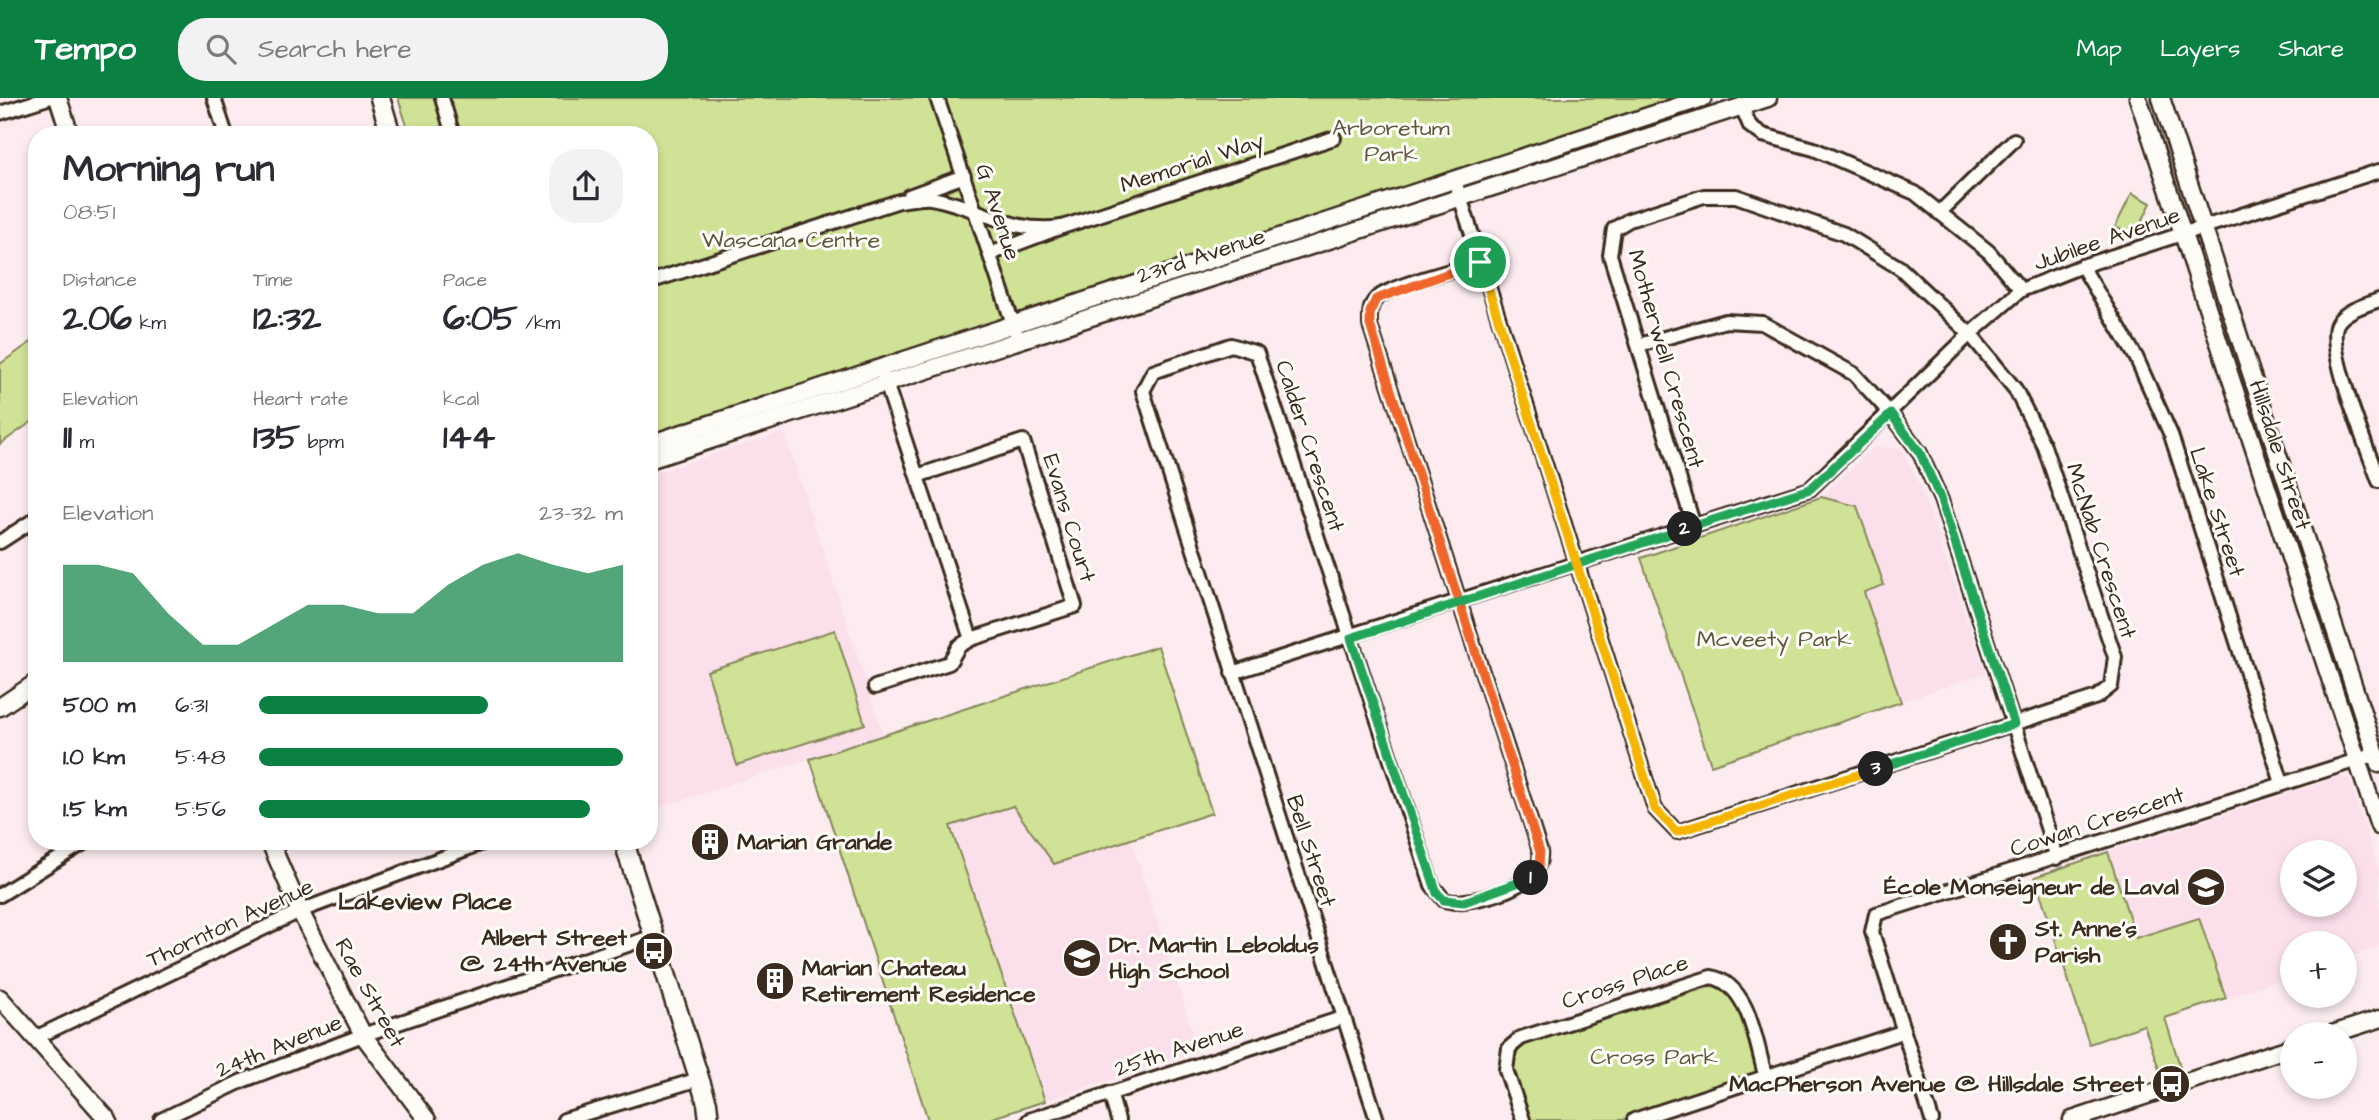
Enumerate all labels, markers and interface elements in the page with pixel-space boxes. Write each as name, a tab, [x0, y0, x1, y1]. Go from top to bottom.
search box	[178, 18, 668, 81]
text: Tempo	[35, 26, 136, 72]
icon: search	[202, 30, 240, 68]
text: Search here	[258, 31, 411, 67]
text: Map	[2077, 32, 2122, 66]
text: Layers	[2160, 32, 2240, 66]
text: Share	[2278, 32, 2344, 66]
park label: Arboretum Park	[1332, 112, 1450, 170]
street label: Memorial Way	[1116, 125, 1268, 202]
text: Morning run	[63, 144, 275, 196]
button: share	[549, 149, 623, 223]
street label: G Avenue	[967, 160, 1029, 264]
text: 08:51	[63, 196, 116, 228]
street label: Jubilee Avenue	[2030, 199, 2184, 279]
street label: 23rd Avenue	[1133, 220, 1269, 292]
park label: Wascana Centre	[702, 224, 880, 256]
pin	[1450, 232, 1510, 292]
icon: arrive	[1461, 243, 1499, 281]
street label: Motherwell Crescent	[1619, 246, 1713, 473]
text: Distance	[63, 267, 137, 294]
text: Time	[253, 267, 293, 294]
text: Pace	[443, 267, 487, 294]
text: 2.06	[63, 294, 132, 343]
text: 12:32	[253, 294, 321, 343]
text: 6:05	[443, 294, 518, 343]
text: km	[132, 310, 166, 337]
text: /km	[518, 310, 560, 337]
street label: Calder Crescent	[1267, 356, 1353, 536]
street label: Hillsdale Street	[2241, 376, 2320, 535]
text: Elevation	[63, 386, 138, 413]
text: Heart rate	[253, 386, 348, 413]
text: kcal	[443, 386, 479, 413]
text: 11	[63, 413, 72, 462]
text: 135	[253, 413, 300, 462]
text: 144	[443, 413, 495, 462]
text: m	[72, 429, 94, 456]
text: bpm	[300, 429, 344, 456]
street label: Lake Street	[2181, 443, 2253, 581]
street label: Evans Court	[1034, 450, 1104, 587]
street label: McNab Crescent	[2058, 459, 2145, 643]
text: Elevation	[63, 497, 154, 529]
text: 23–32 m	[539, 497, 623, 529]
pin: 2	[1668, 512, 1702, 546]
text: 2	[1679, 515, 1690, 542]
park label: Mcveety Park	[1697, 623, 1851, 656]
text: 500 m	[63, 689, 135, 721]
text: 6:31	[175, 689, 208, 721]
text: 1.0 km	[63, 741, 125, 773]
text: 5:48	[175, 741, 226, 773]
pin: 3	[1858, 752, 1894, 786]
text: 3	[1871, 755, 1880, 782]
street label: Cowan Crescent	[2006, 779, 2189, 865]
street label: Bell Street	[1278, 791, 1344, 912]
text: 1.5 km	[63, 793, 127, 825]
text: 5:56	[175, 793, 226, 825]
building icon: Marian Grande	[689, 821, 731, 863]
place label: Marian Grande	[737, 826, 893, 858]
map controls	[2280, 840, 2357, 1099]
button: layers	[2280, 840, 2357, 917]
pin: 1	[1514, 860, 1548, 896]
text: 1	[1529, 864, 1532, 891]
school or university icon: École Monseigneur de Laval	[2185, 866, 2227, 908]
street label: Thornton Avenue	[141, 870, 319, 976]
place label: École Monseigneur de Laval	[1884, 871, 2179, 904]
district label: Lakeview Place	[338, 885, 512, 919]
place label: St. Anne's Parish	[2034, 913, 2137, 971]
church icon: St. Anne's Parish	[1987, 921, 2029, 963]
place label: Albert Street @ 24th Avenue	[460, 922, 628, 980]
place label: Dr. Martin Leboldus High School	[1109, 929, 1319, 988]
bus stop icon: Albert Street @ 24th Avenue	[633, 930, 675, 972]
button: +	[2280, 931, 2357, 1008]
street label: Rae Street	[327, 932, 414, 1054]
school or university icon: Dr. Martin Leboldus High School	[1061, 937, 1103, 979]
street label: Cross Place	[1558, 947, 1692, 1017]
place label: Marian Chateau Retirement Residence	[802, 952, 1036, 1010]
building icon: Marian Chateau Retirement Residence	[754, 960, 796, 1002]
street label: 24th Avenue	[211, 1006, 347, 1086]
street label: 25th Avenue	[1110, 1013, 1248, 1085]
button: −	[2280, 1022, 2357, 1099]
park label: Cross Park	[1590, 1041, 1718, 1073]
bus stop icon: MacPherson Avenue @ Hillsdale Street	[2150, 1063, 2192, 1105]
place label: MacPherson Avenue @ Hillsdale Street	[1729, 1068, 2145, 1100]

